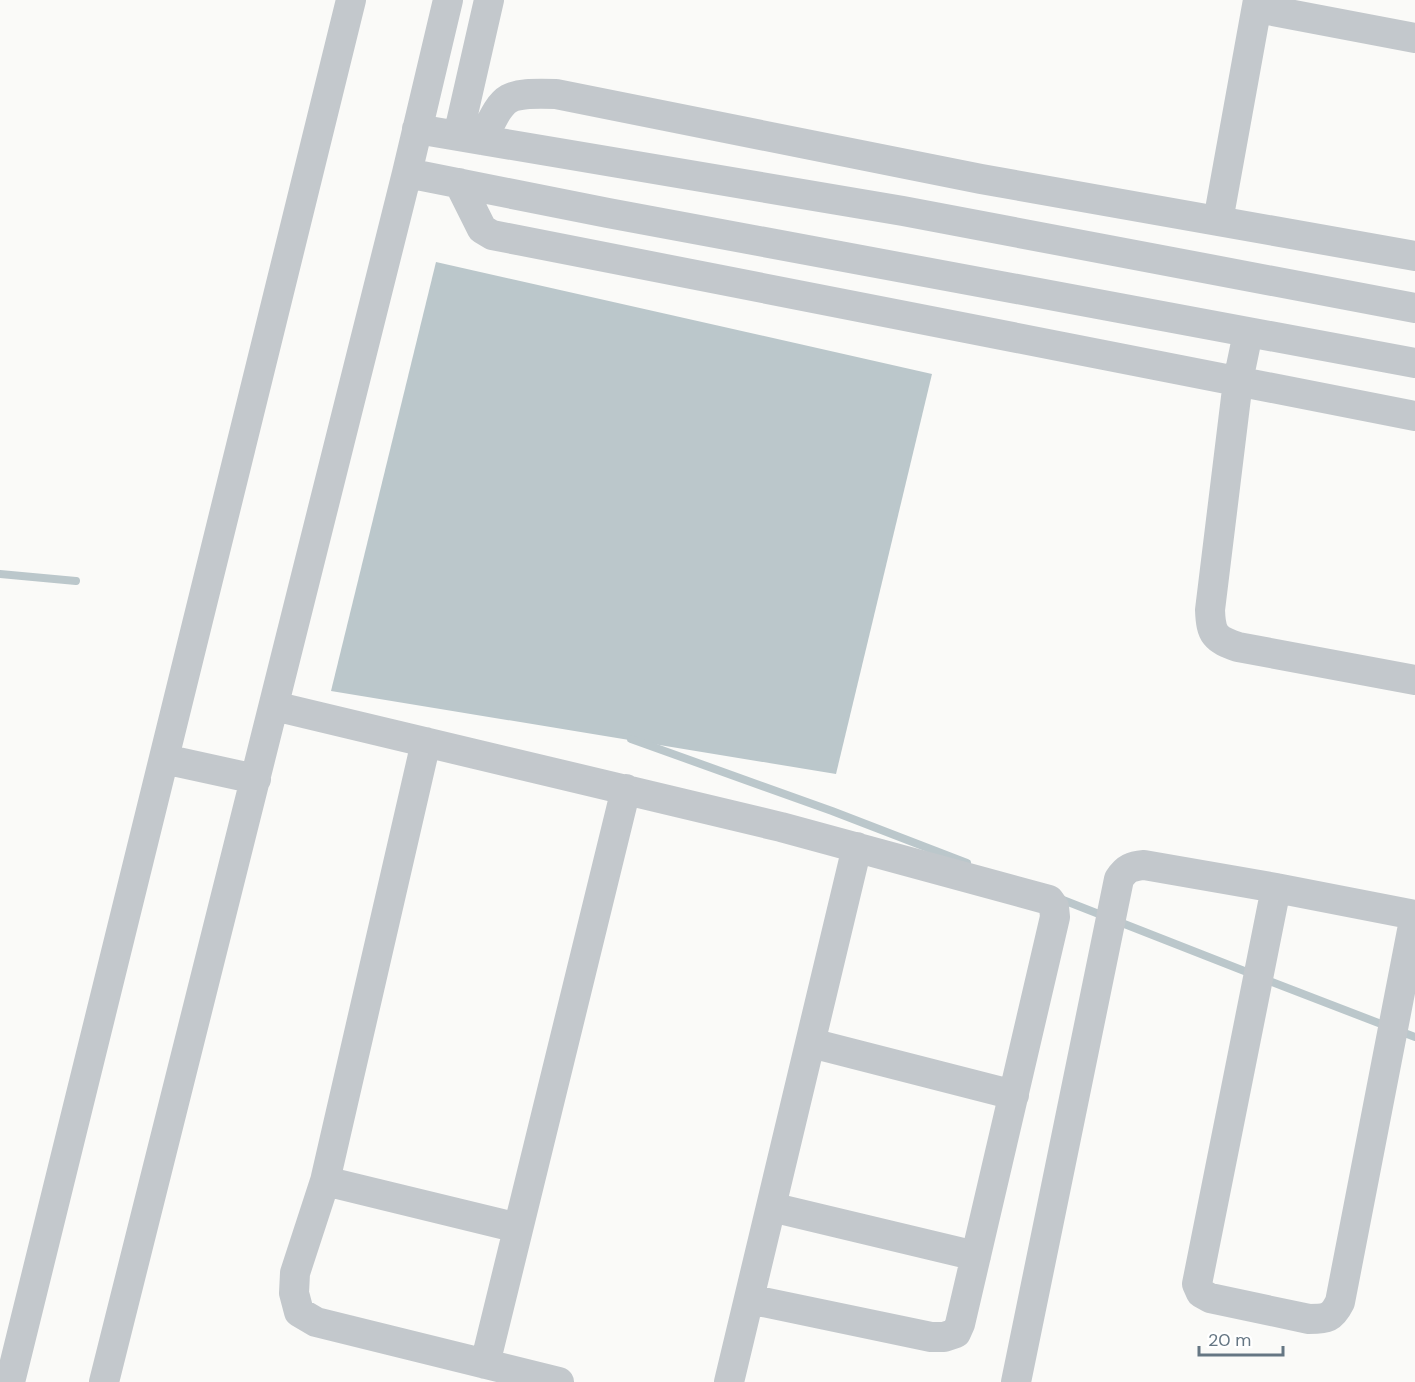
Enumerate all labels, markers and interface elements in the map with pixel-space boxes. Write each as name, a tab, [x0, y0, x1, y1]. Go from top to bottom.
scale bar	[1199, 1319, 1283, 1357]
text: 20 m	[1208, 1328, 1251, 1352]

